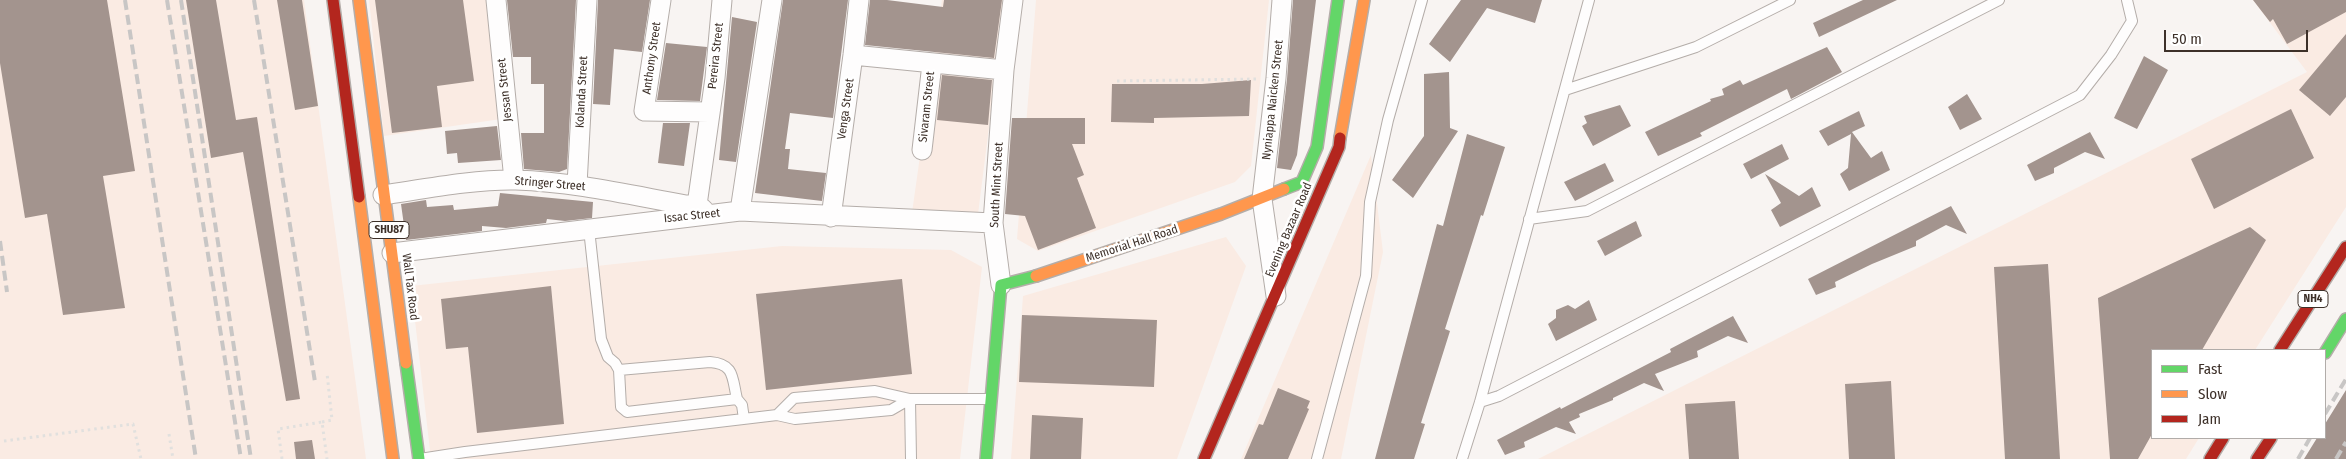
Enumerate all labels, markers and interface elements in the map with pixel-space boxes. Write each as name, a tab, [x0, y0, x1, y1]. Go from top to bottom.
scale bar	[2166, 20, 2310, 52]
street label: Anthony Street	[640, 21, 664, 95]
street label: Pereira Street	[705, 22, 727, 90]
text: 50 m	[2172, 30, 2202, 48]
street label: Nyniappa Naicken Street	[1260, 39, 1286, 161]
street label: Kolanda Street	[573, 55, 591, 129]
street label: Jessan Street	[495, 58, 515, 122]
street label: Sivaram Street	[916, 71, 938, 143]
street label: Venga Street	[835, 77, 857, 141]
street label: South Mint Street	[988, 142, 1006, 228]
street label: Stringer Street	[514, 174, 586, 194]
street label: Evening Bazaar Road	[1263, 181, 1315, 279]
street label: Issac Street	[663, 206, 721, 226]
road number: SHU87	[369, 222, 409, 238]
street label: Memorial Hall Road	[1084, 222, 1180, 266]
street label: Wall Tax Road	[399, 253, 421, 321]
road number: NH4	[2298, 290, 2328, 308]
legend	[2151, 349, 2326, 439]
text: Fast	[2198, 360, 2222, 378]
text: Slow	[2198, 385, 2227, 403]
text: Jam	[2198, 410, 2221, 428]

